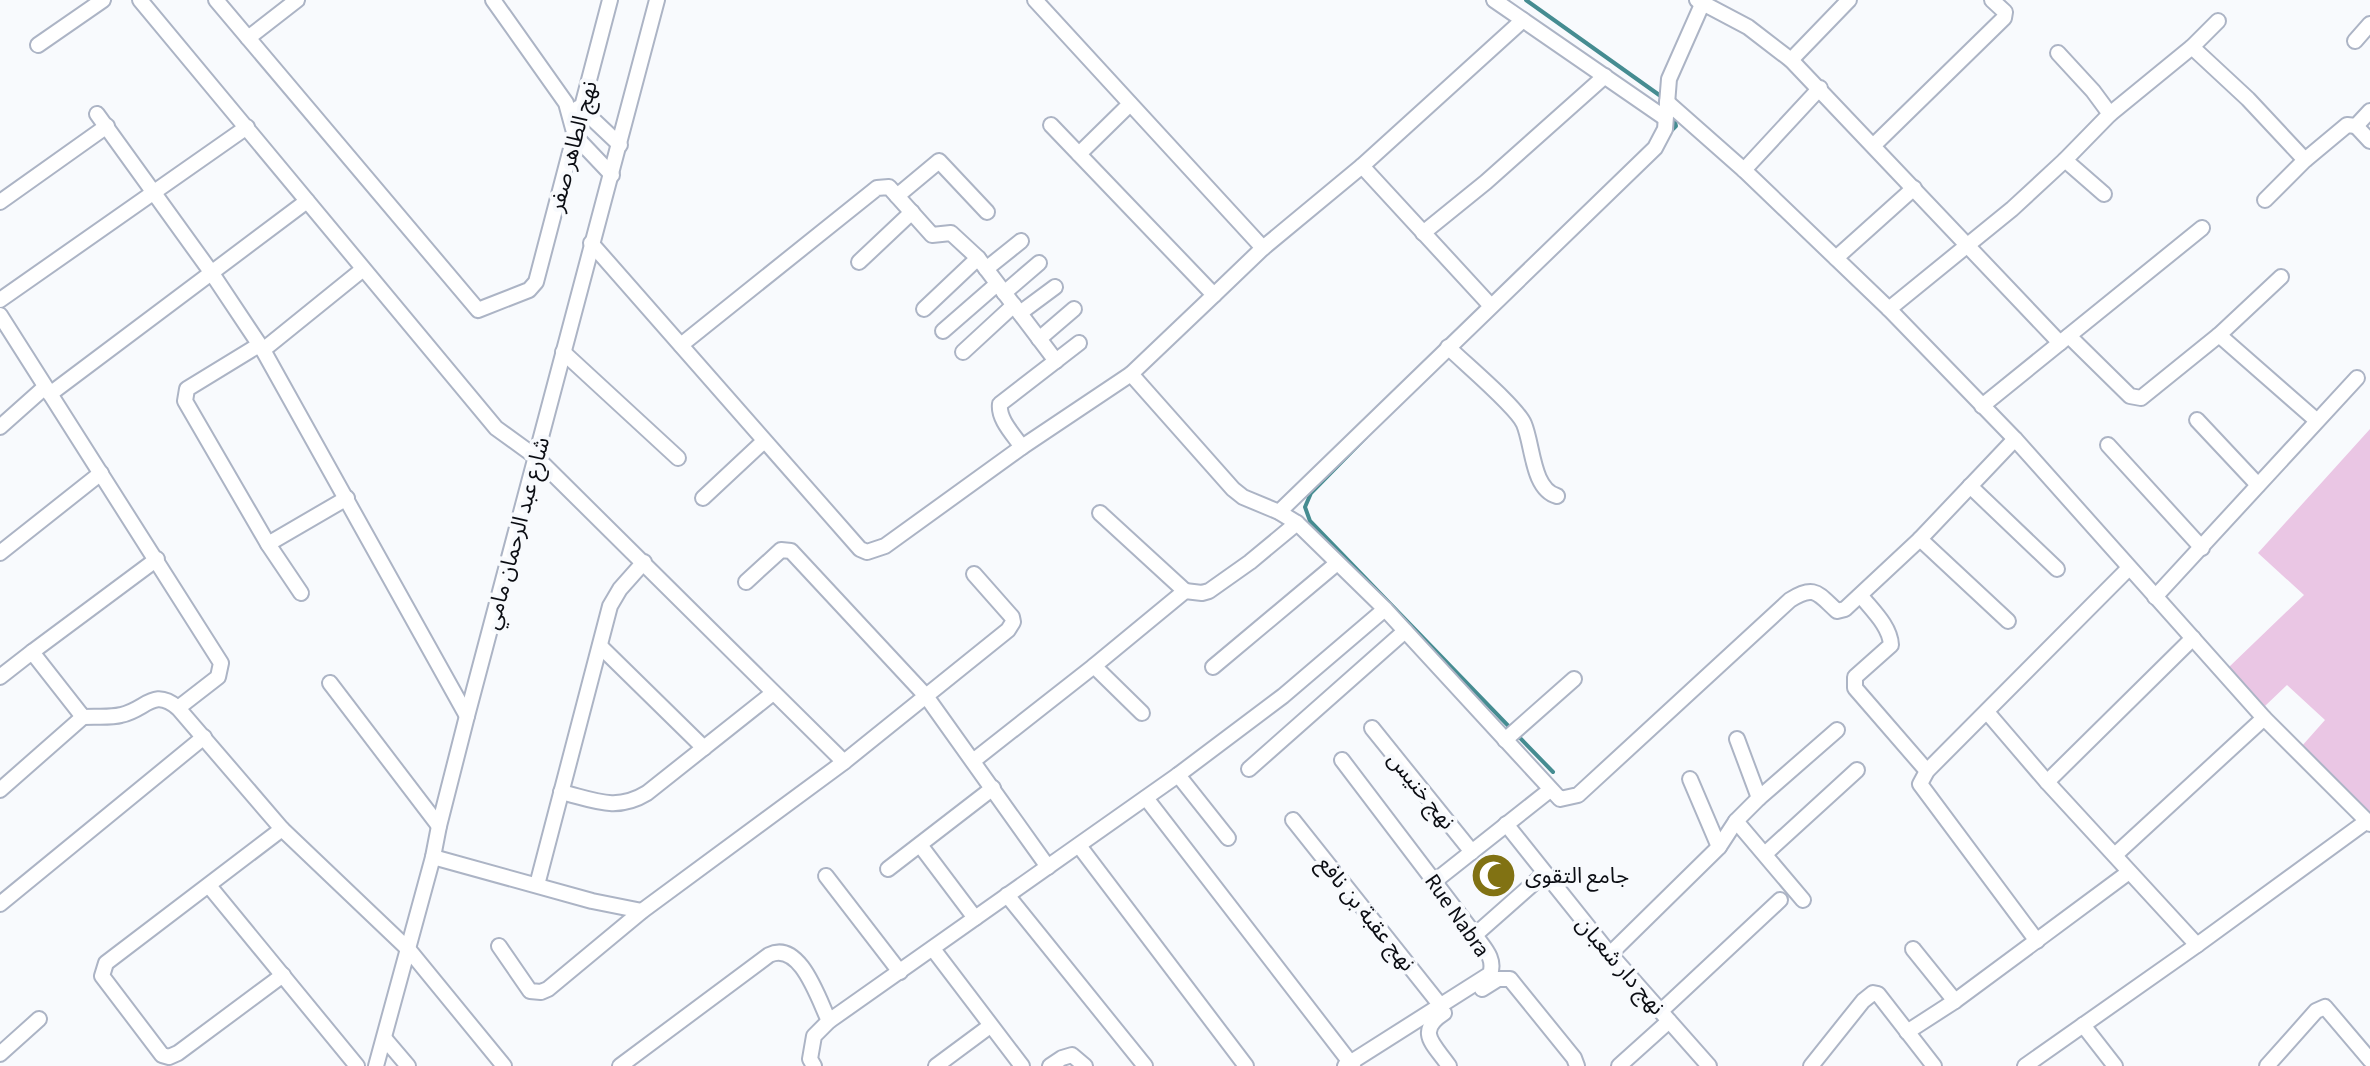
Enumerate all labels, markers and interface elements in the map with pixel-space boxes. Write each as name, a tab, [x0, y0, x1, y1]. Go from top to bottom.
street label: نهج الطاهر صفر	[540, 77, 606, 216]
street label: شارع عبد الرحمان مامي	[476, 433, 558, 633]
street label: نهج خنيس	[1380, 745, 1463, 837]
street label: نهج عقبة بن نافع	[1310, 849, 1423, 978]
mosque icon: جامع التقوى	[1470, 851, 1518, 899]
place label: جامع التقوى	[1525, 860, 1629, 892]
street label: Rue Nabra	[1417, 867, 1498, 964]
street label: نهج دار شعبان	[1568, 909, 1672, 1022]

